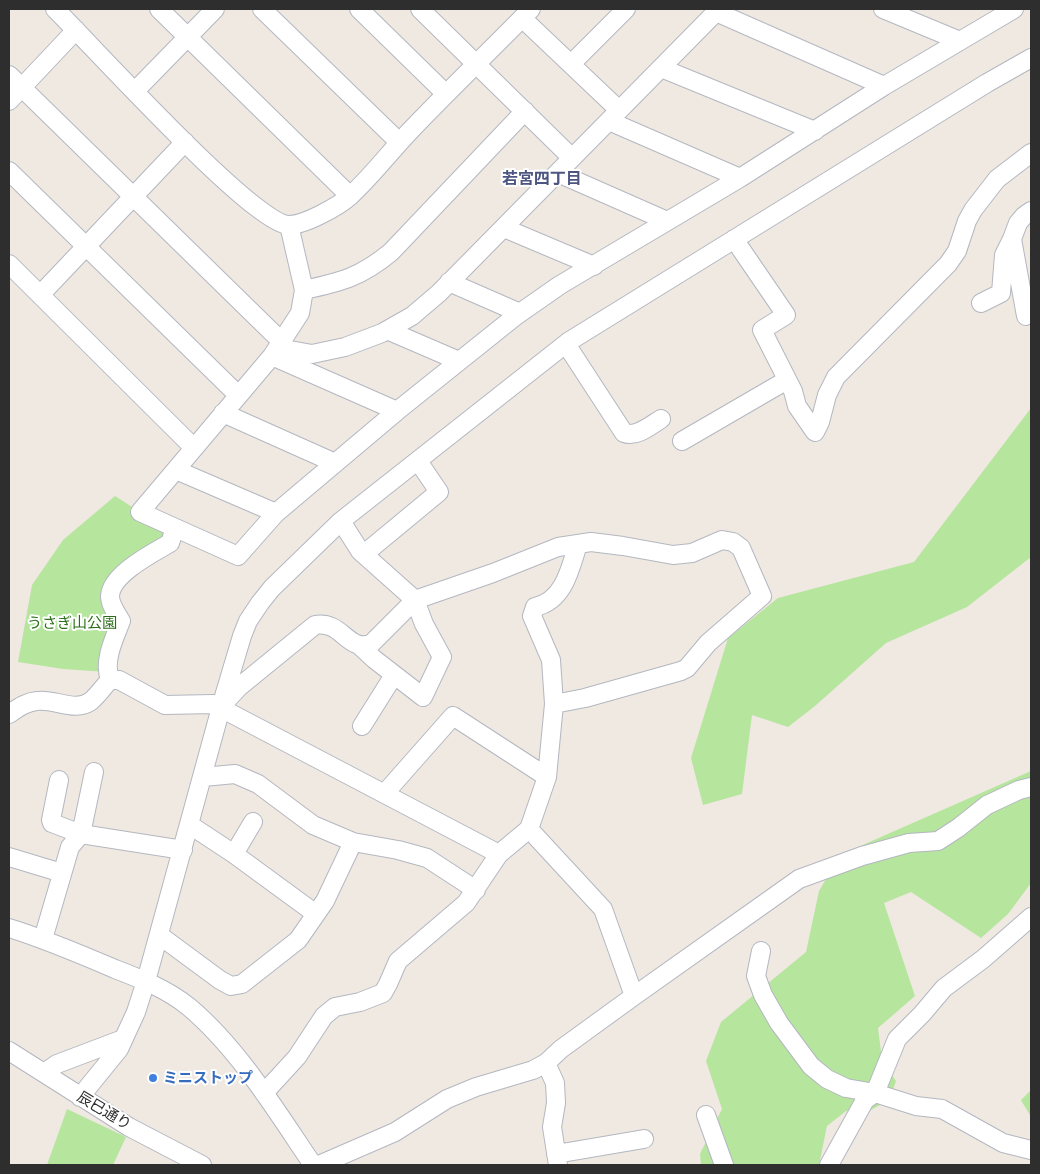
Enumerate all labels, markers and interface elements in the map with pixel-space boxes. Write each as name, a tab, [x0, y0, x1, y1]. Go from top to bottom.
district label: 若宮四丁目	[502, 169, 582, 189]
park label: うさぎ山公園	[27, 614, 117, 632]
place label: ミニストップ	[163, 1069, 253, 1087]
marker: ミニストップ	[147, 1072, 159, 1084]
street label: 辰巳通り	[74, 1088, 134, 1134]

